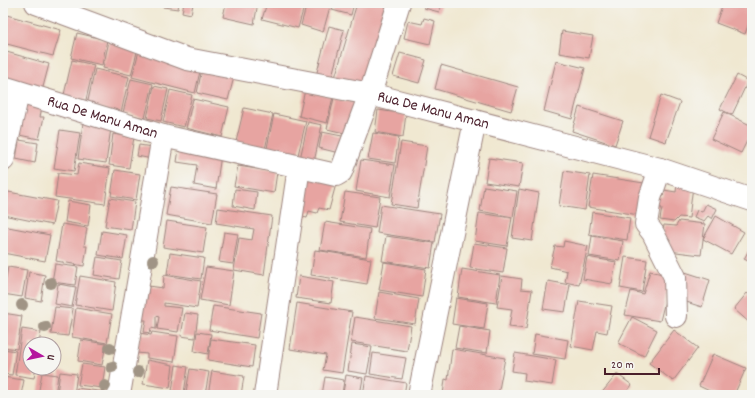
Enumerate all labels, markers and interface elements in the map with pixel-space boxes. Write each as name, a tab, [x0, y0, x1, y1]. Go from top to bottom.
street label: Rua De Manu Aman	[375, 85, 491, 136]
street label: Rua De Manu Aman	[44, 90, 161, 145]
north arrow	[22, 336, 62, 376]
scale bar	[605, 350, 659, 376]
text: U	[42, 353, 58, 361]
text: 20 m	[611, 357, 634, 374]

